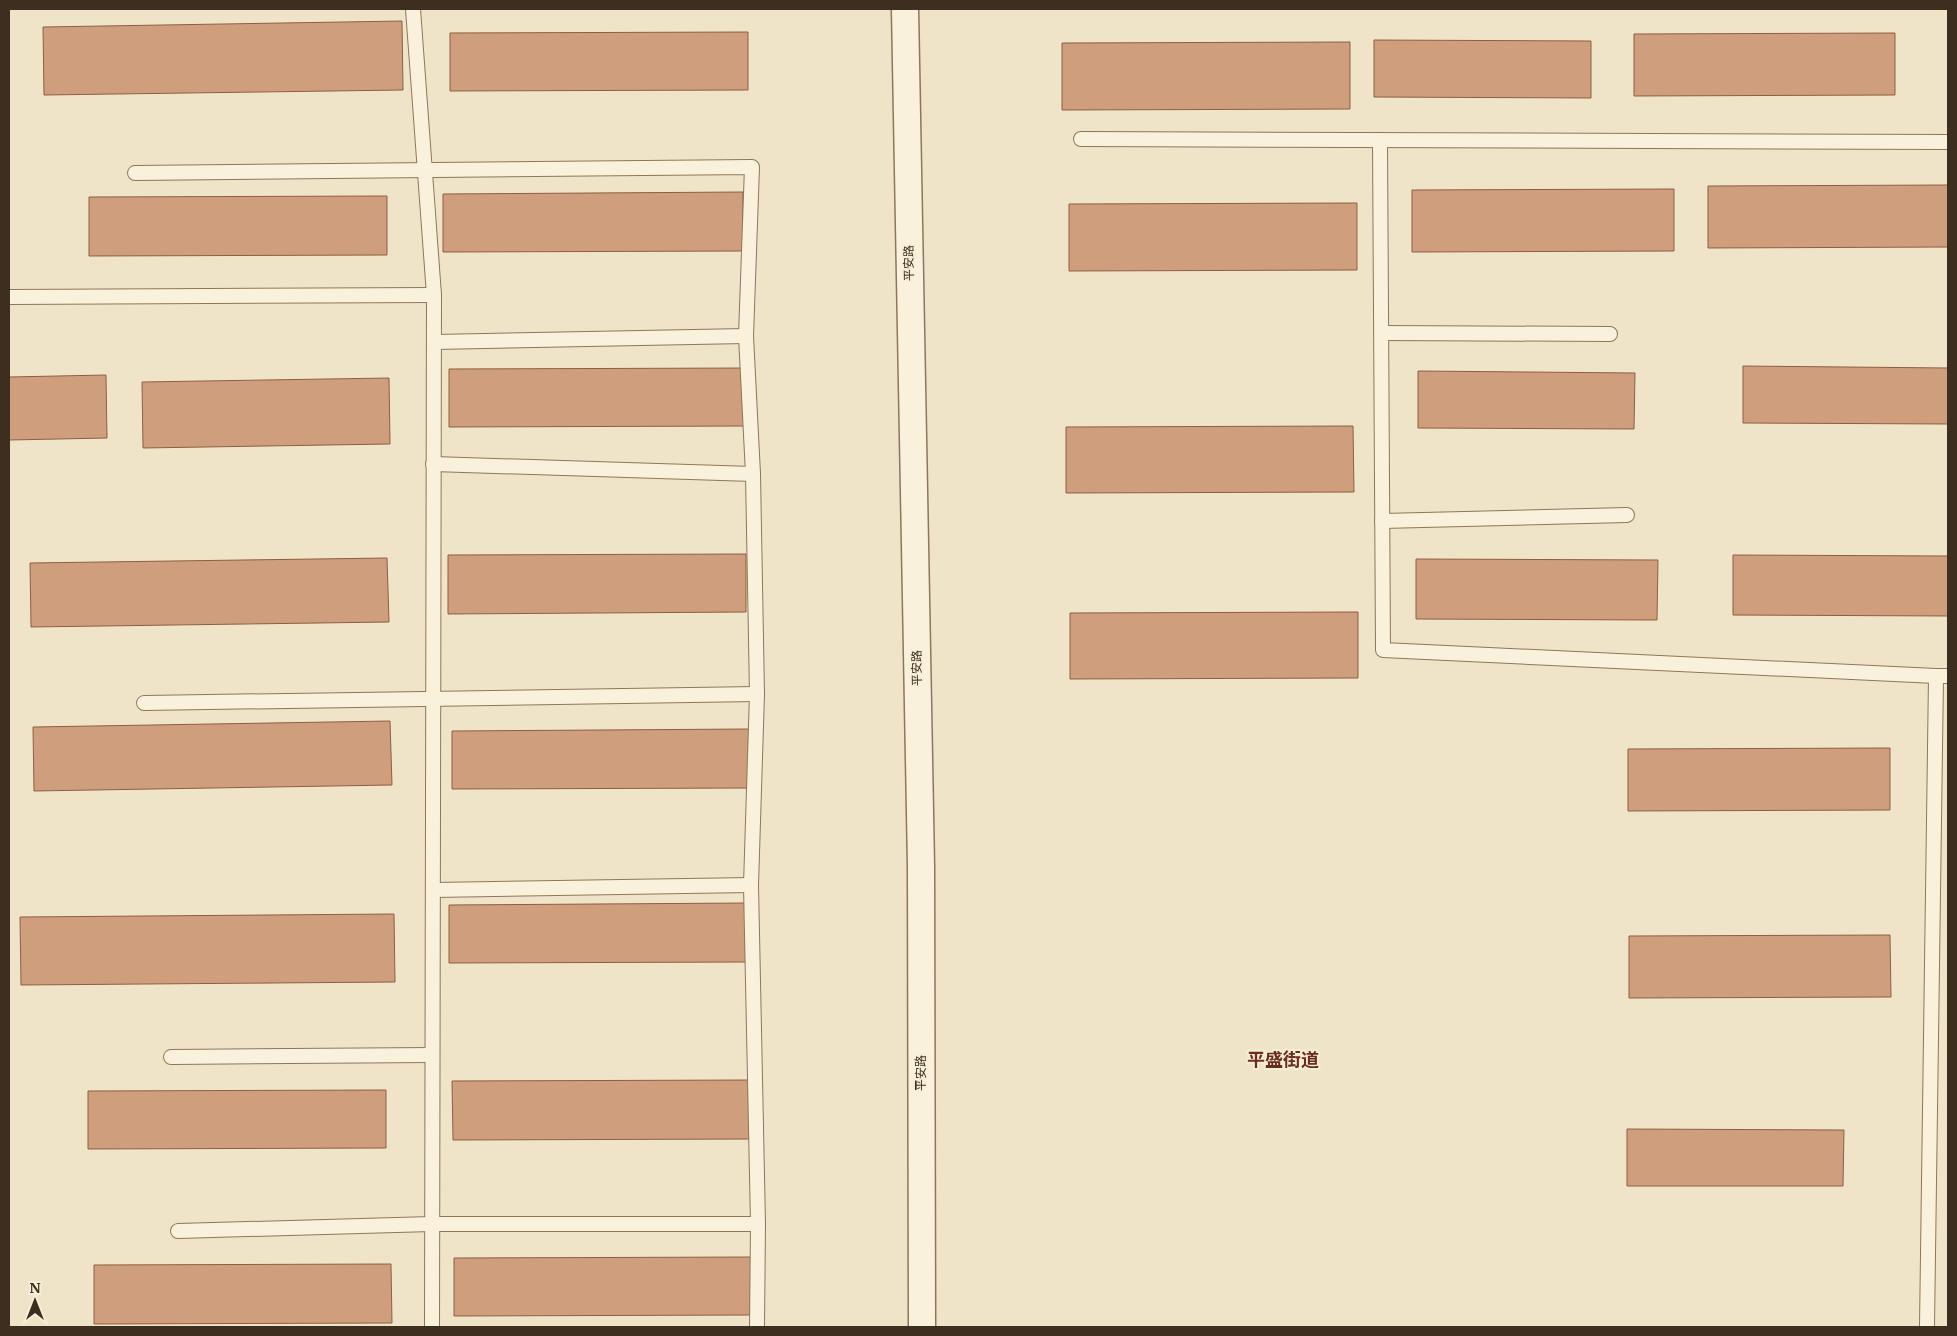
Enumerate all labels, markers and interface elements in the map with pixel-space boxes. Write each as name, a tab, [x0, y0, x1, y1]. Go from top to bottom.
street label: 平安路	[901, 245, 916, 281]
street label: 平安路	[909, 650, 924, 686]
district label: 平盛街道	[1247, 1048, 1319, 1071]
street label: 平安路	[913, 1055, 928, 1091]
north arrow	[10, 1276, 60, 1326]
text: N	[29, 1279, 41, 1297]

